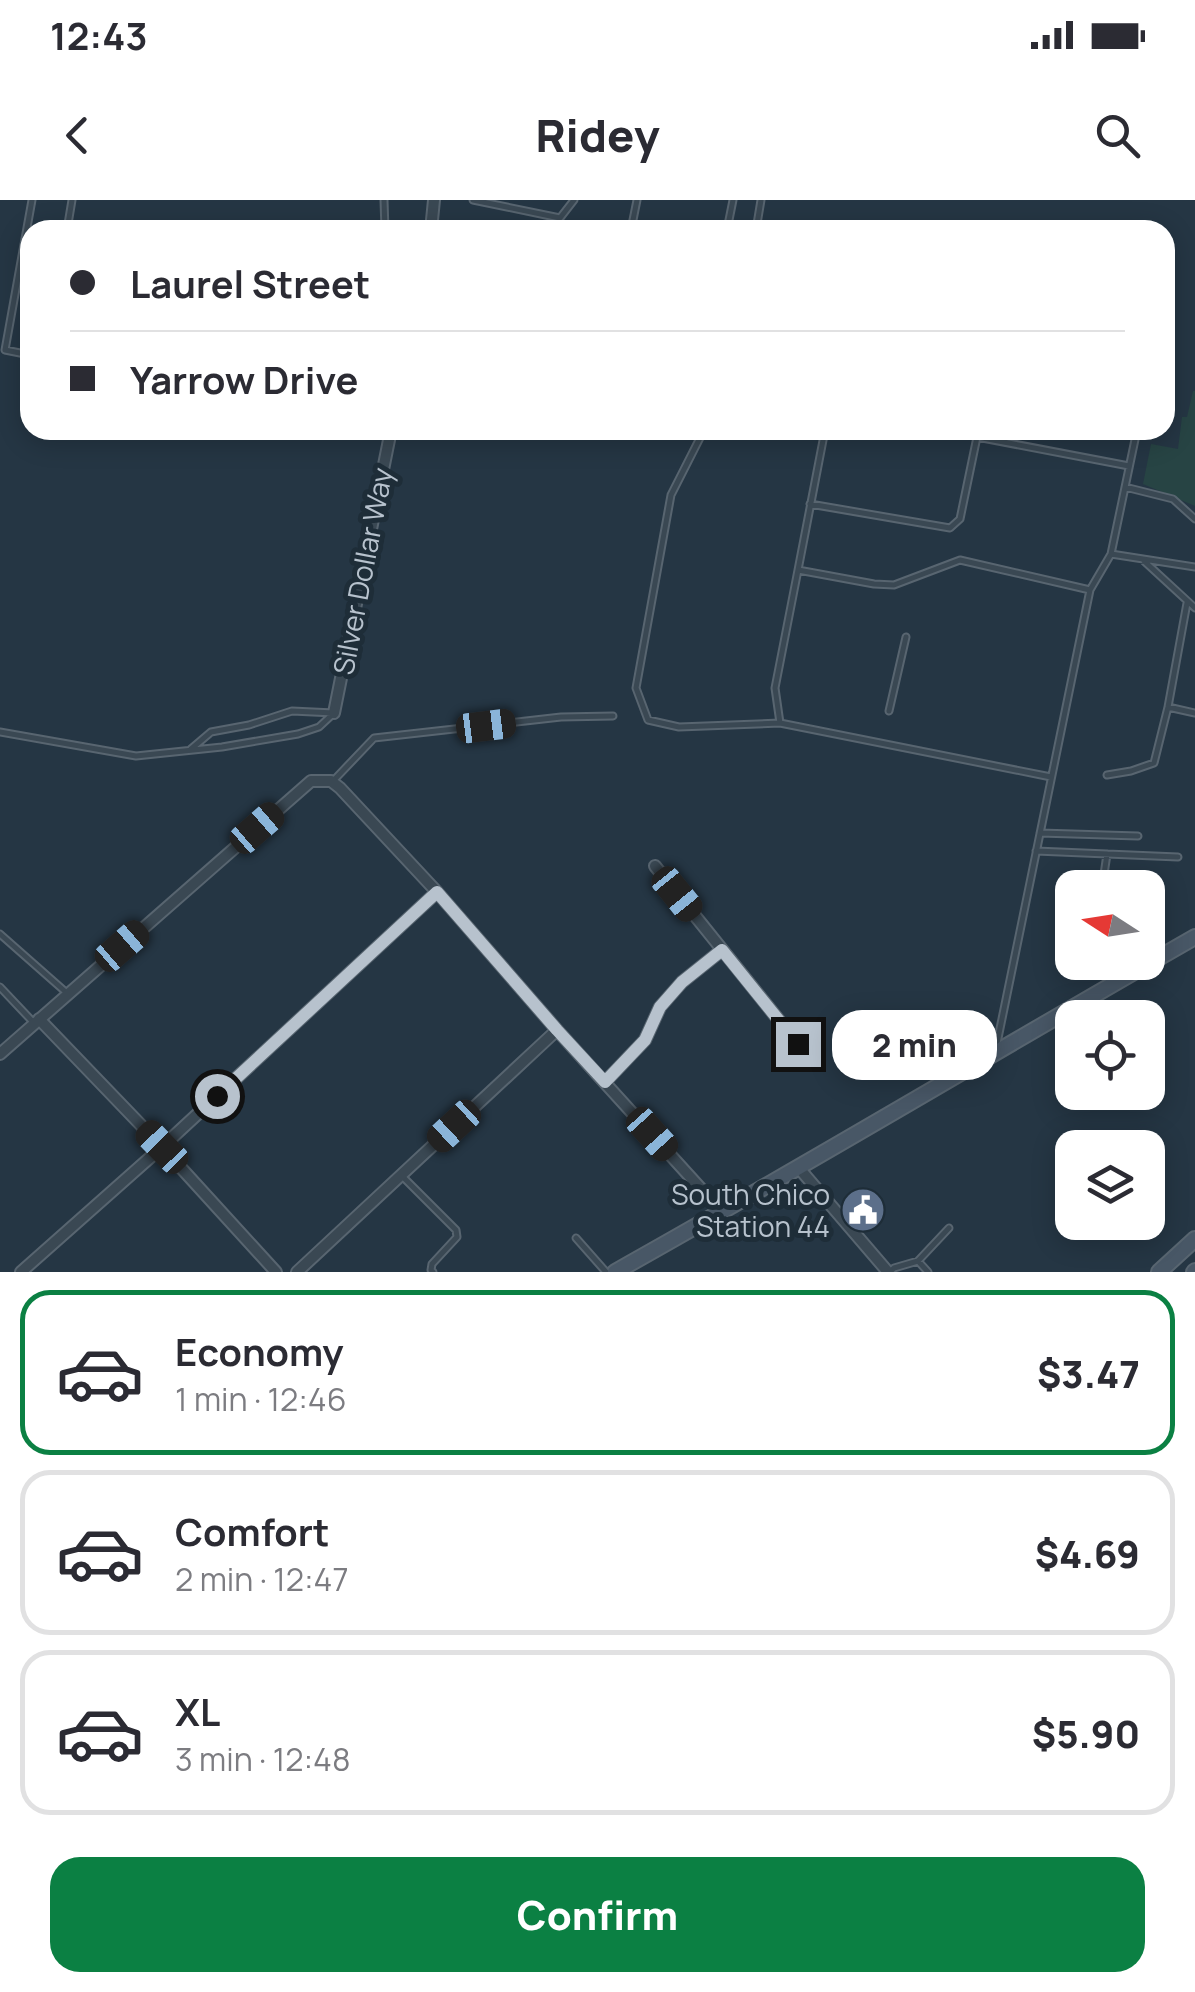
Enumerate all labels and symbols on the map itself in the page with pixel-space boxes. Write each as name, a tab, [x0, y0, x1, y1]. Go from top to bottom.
street label: Silver Dollar Way	[323, 464, 401, 678]
car	[454, 707, 518, 745]
car	[225, 797, 289, 859]
car	[646, 861, 708, 927]
north arrow	[1055, 870, 1165, 980]
car	[90, 915, 154, 977]
callout: 2 min	[833, 1009, 998, 1079]
route end	[776, 1022, 821, 1067]
route start	[195, 1074, 240, 1119]
car	[422, 1095, 486, 1157]
car	[621, 1102, 683, 1166]
car	[130, 1115, 194, 1179]
place label: South Chico Station 44	[671, 1175, 830, 1245]
public building icon: South Chico Station 44	[840, 1187, 886, 1233]

